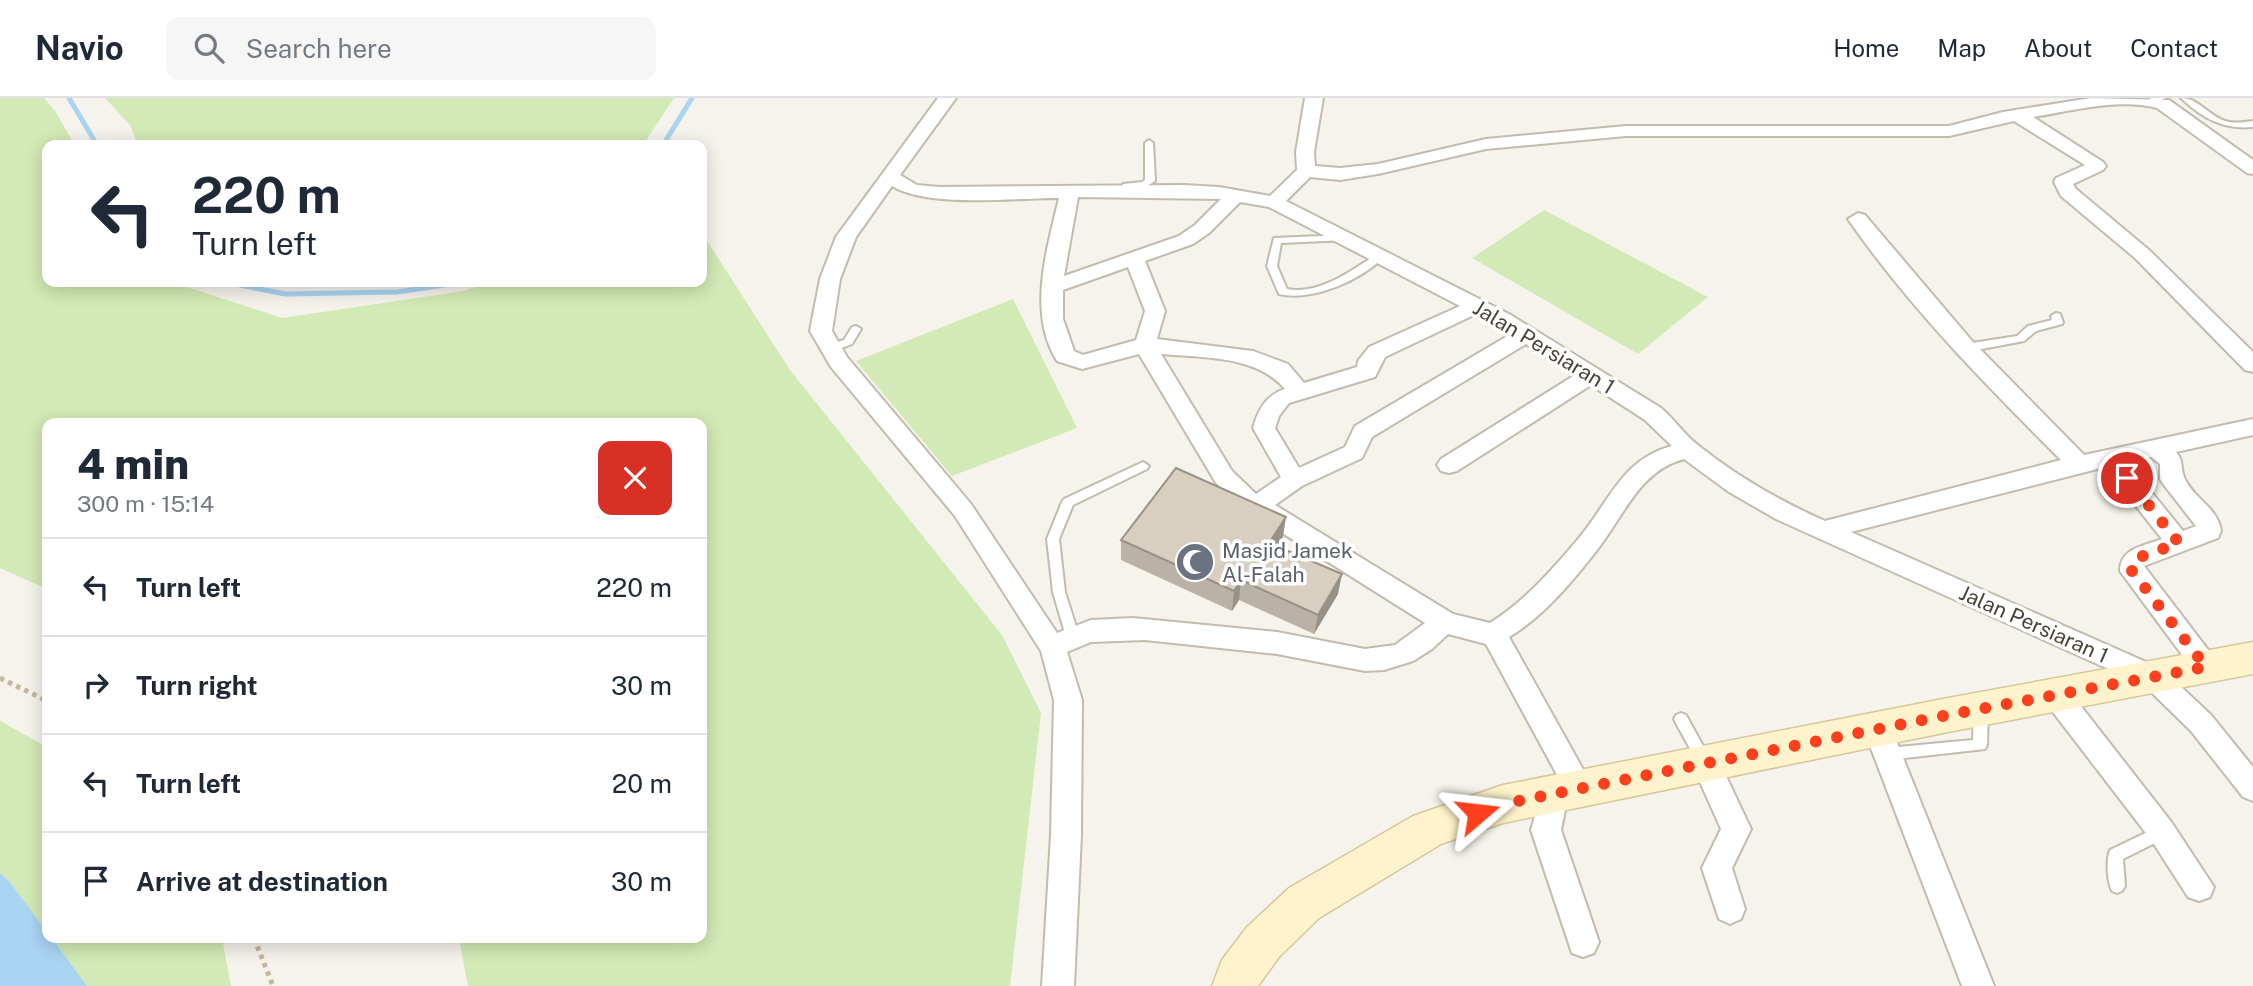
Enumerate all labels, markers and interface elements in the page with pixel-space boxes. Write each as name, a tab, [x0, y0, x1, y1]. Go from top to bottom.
search box	[166, 17, 656, 80]
text: Navio	[35, 29, 124, 67]
icon: search	[190, 29, 228, 67]
text: Search here	[246, 33, 392, 64]
text: Home	[1833, 34, 1899, 62]
text: Map	[1937, 34, 1986, 62]
text: About	[2024, 34, 2092, 62]
text: Contact	[2130, 34, 2218, 62]
text: 220 m	[192, 166, 341, 224]
icon: left	[77, 168, 168, 259]
text: Turn left	[192, 225, 317, 262]
street label: Jalan Persiaran 1	[1469, 295, 1619, 399]
text: 4 min	[77, 439, 189, 488]
button: close	[598, 441, 672, 515]
pin	[2097, 448, 2157, 508]
icon: arrive	[2108, 459, 2146, 497]
text: 300 m · 15:14	[77, 490, 214, 517]
place label: Masjid Jamek Al-Falah	[1222, 538, 1353, 587]
mosque icon: Masjid Jamek Al-Falah	[1174, 541, 1216, 583]
icon: left	[77, 568, 115, 606]
text: Turn left	[136, 572, 241, 603]
text: 220 m	[596, 572, 672, 603]
street label: Jalan Persiaran 1	[1955, 580, 2113, 668]
icon: right	[77, 666, 115, 704]
text: Turn right	[136, 670, 258, 701]
text: 30 m	[611, 670, 672, 701]
icon: left	[77, 764, 115, 802]
text: Turn left	[136, 768, 241, 799]
text: 20 m	[612, 768, 672, 799]
position arrow	[1441, 776, 1515, 850]
icon: arrive	[77, 862, 115, 900]
text: Arrive at destination	[136, 866, 388, 897]
text: 30 m	[611, 866, 672, 897]

